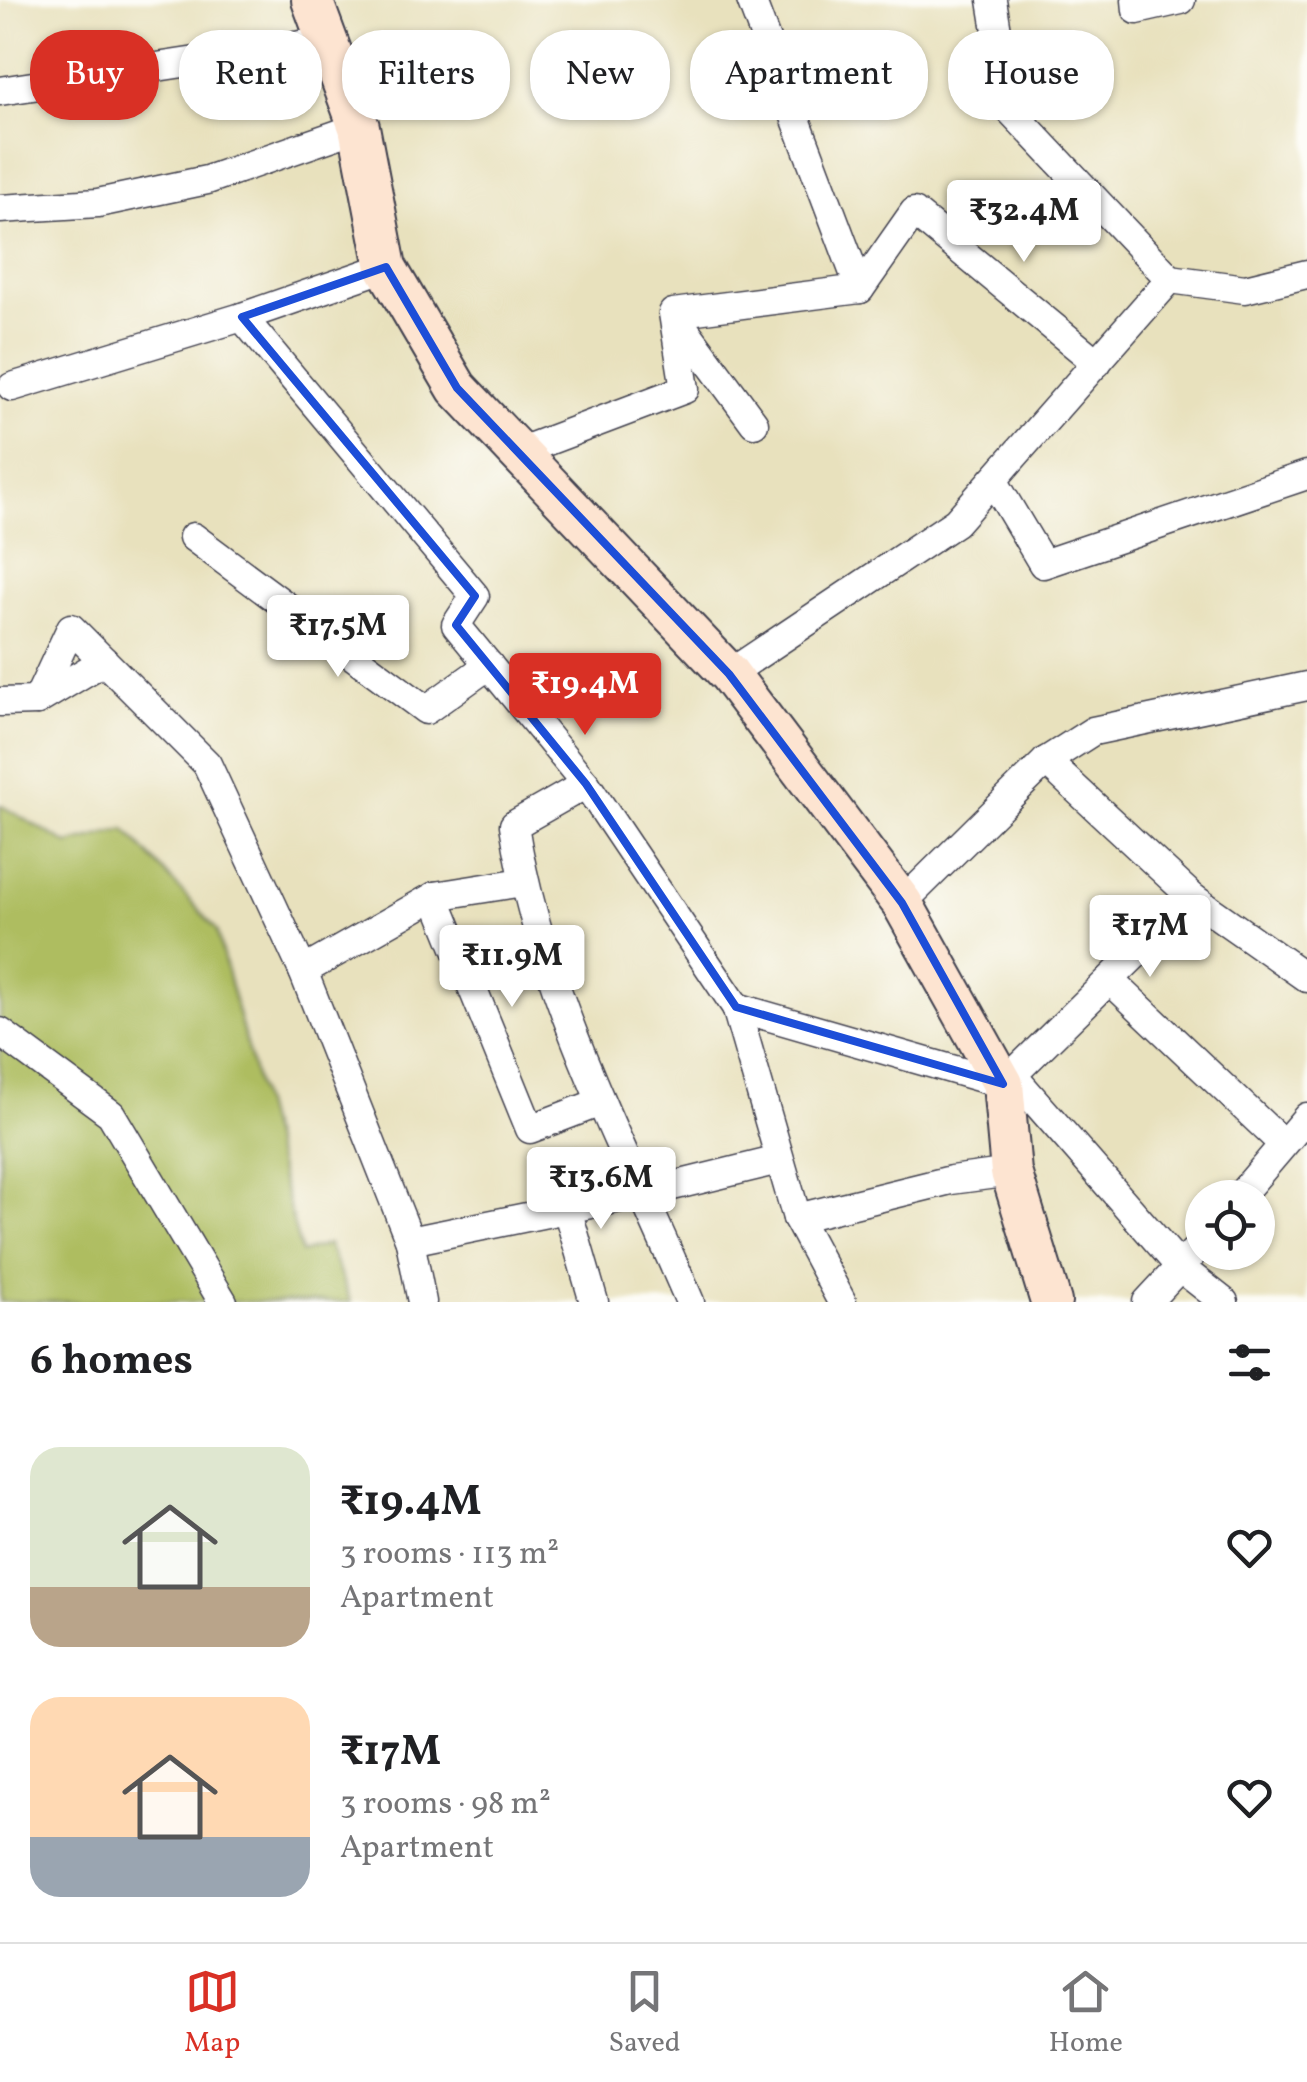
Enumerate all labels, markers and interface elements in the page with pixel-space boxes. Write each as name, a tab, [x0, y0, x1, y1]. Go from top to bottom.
chip: Buy	[30, 30, 159, 120]
chip: Rent	[179, 30, 322, 120]
chip: Filters	[342, 30, 510, 120]
chip: New	[530, 30, 670, 120]
chip: Apartment	[690, 30, 928, 120]
chip: House	[948, 30, 1114, 120]
pin: ₹32.4M	[943, 180, 1105, 265]
text: ₹32.4M	[969, 190, 1079, 234]
pin: ₹17.5M	[257, 595, 419, 680]
text: ₹17.5M	[289, 605, 387, 649]
pin: ₹19.4M	[504, 653, 666, 738]
text: ₹19.4M	[531, 663, 639, 707]
pin: ₹17M	[1091, 895, 1209, 980]
text: ₹17M	[1112, 905, 1188, 949]
pin: ₹11.9M	[431, 925, 593, 1010]
text: ₹11.9M	[461, 935, 563, 979]
pin: ₹13.6M	[520, 1147, 682, 1232]
text: ₹13.6M	[549, 1157, 653, 1201]
map controls	[1185, 1180, 1275, 1270]
button: locate	[1185, 1180, 1275, 1270]
text: 6 homes	[30, 1333, 193, 1392]
icon: filters	[1222, 1335, 1277, 1390]
text: ₹19.4M	[340, 1474, 481, 1533]
icon: home	[110, 1487, 230, 1607]
icon: heart	[1222, 1520, 1277, 1575]
text: 3 rooms · 113 m²	[340, 1533, 559, 1577]
text: Apartment	[340, 1577, 494, 1621]
text: ₹17M	[340, 1724, 441, 1783]
icon: home	[110, 1737, 230, 1857]
icon: heart	[1222, 1770, 1277, 1825]
text: 3 rooms · 98 m²	[340, 1783, 551, 1827]
text: Apartment	[340, 1827, 494, 1871]
tab: Map	[184, 1964, 240, 2063]
tab: Saved	[608, 1964, 681, 2063]
tab: Home	[1049, 1964, 1123, 2063]

